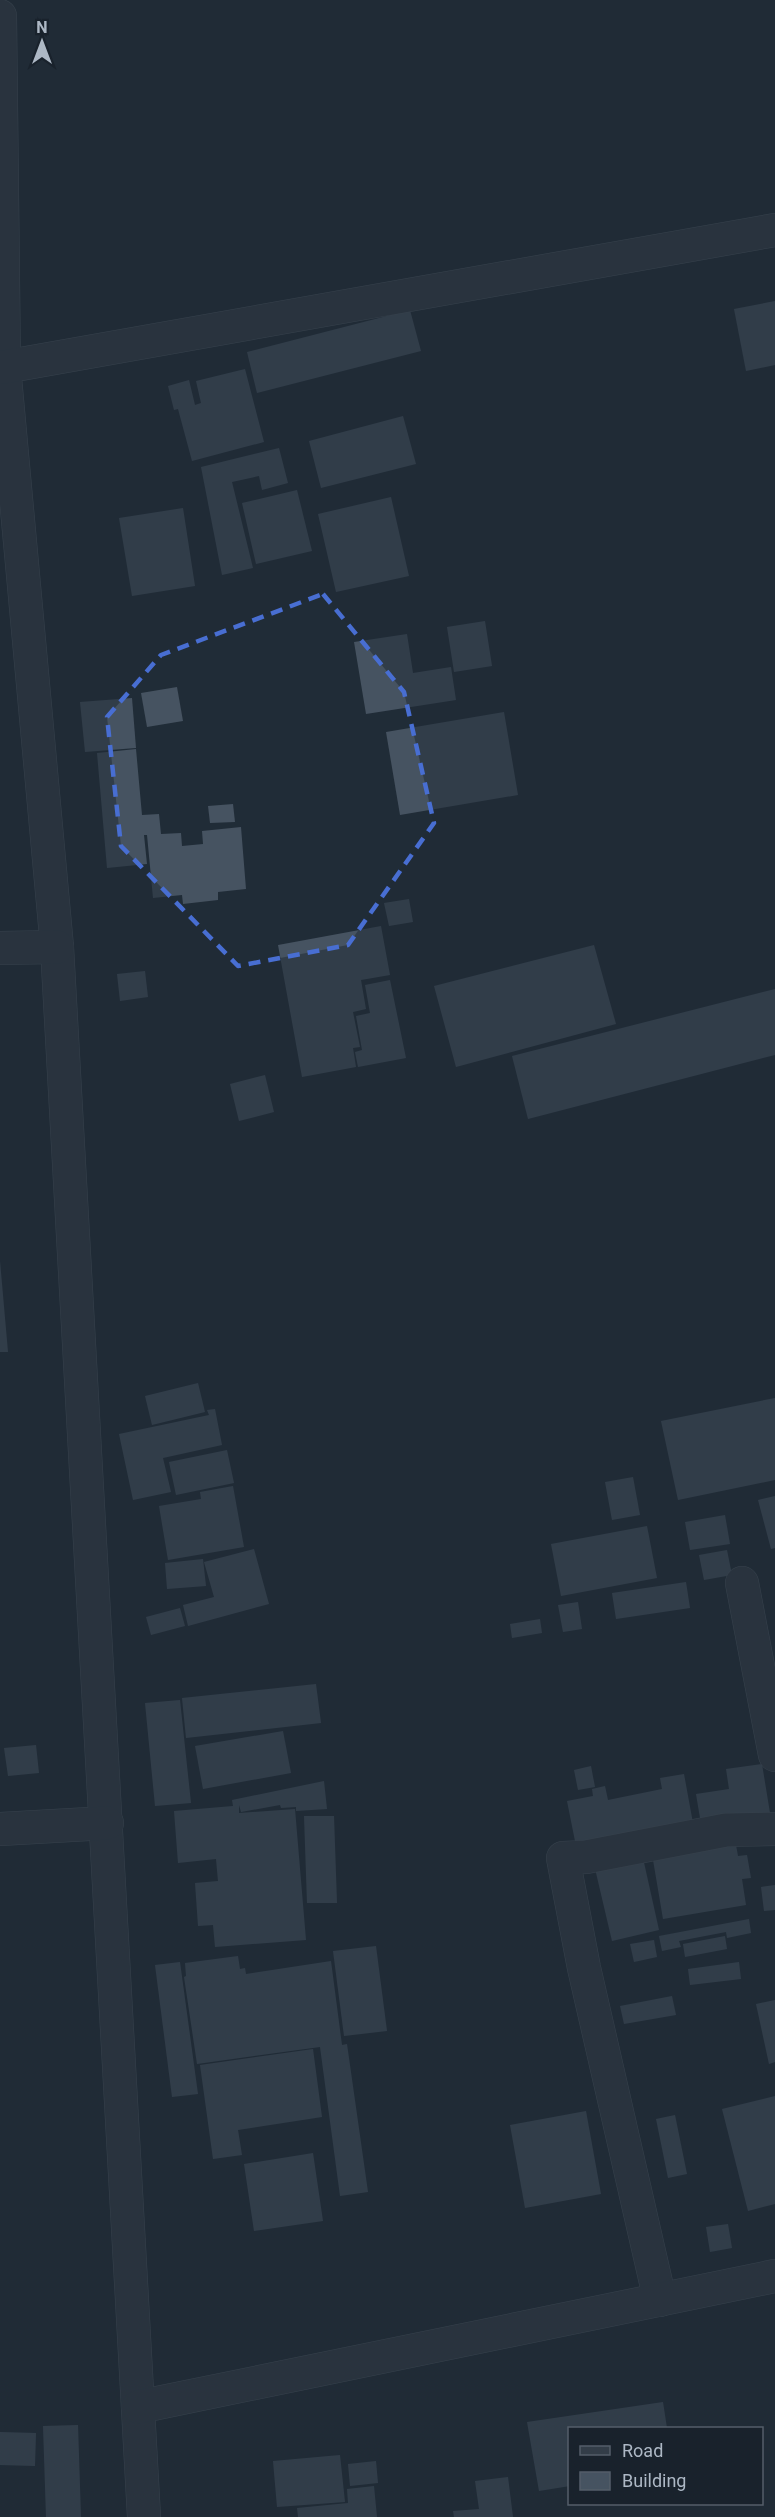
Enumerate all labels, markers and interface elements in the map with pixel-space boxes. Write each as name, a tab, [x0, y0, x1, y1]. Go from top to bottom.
north arrow	[12, 12, 72, 72]
text: N	[36, 18, 48, 37]
legend	[568, 2427, 763, 2505]
text: Road	[622, 2440, 663, 2461]
text: Building	[622, 2470, 686, 2491]

